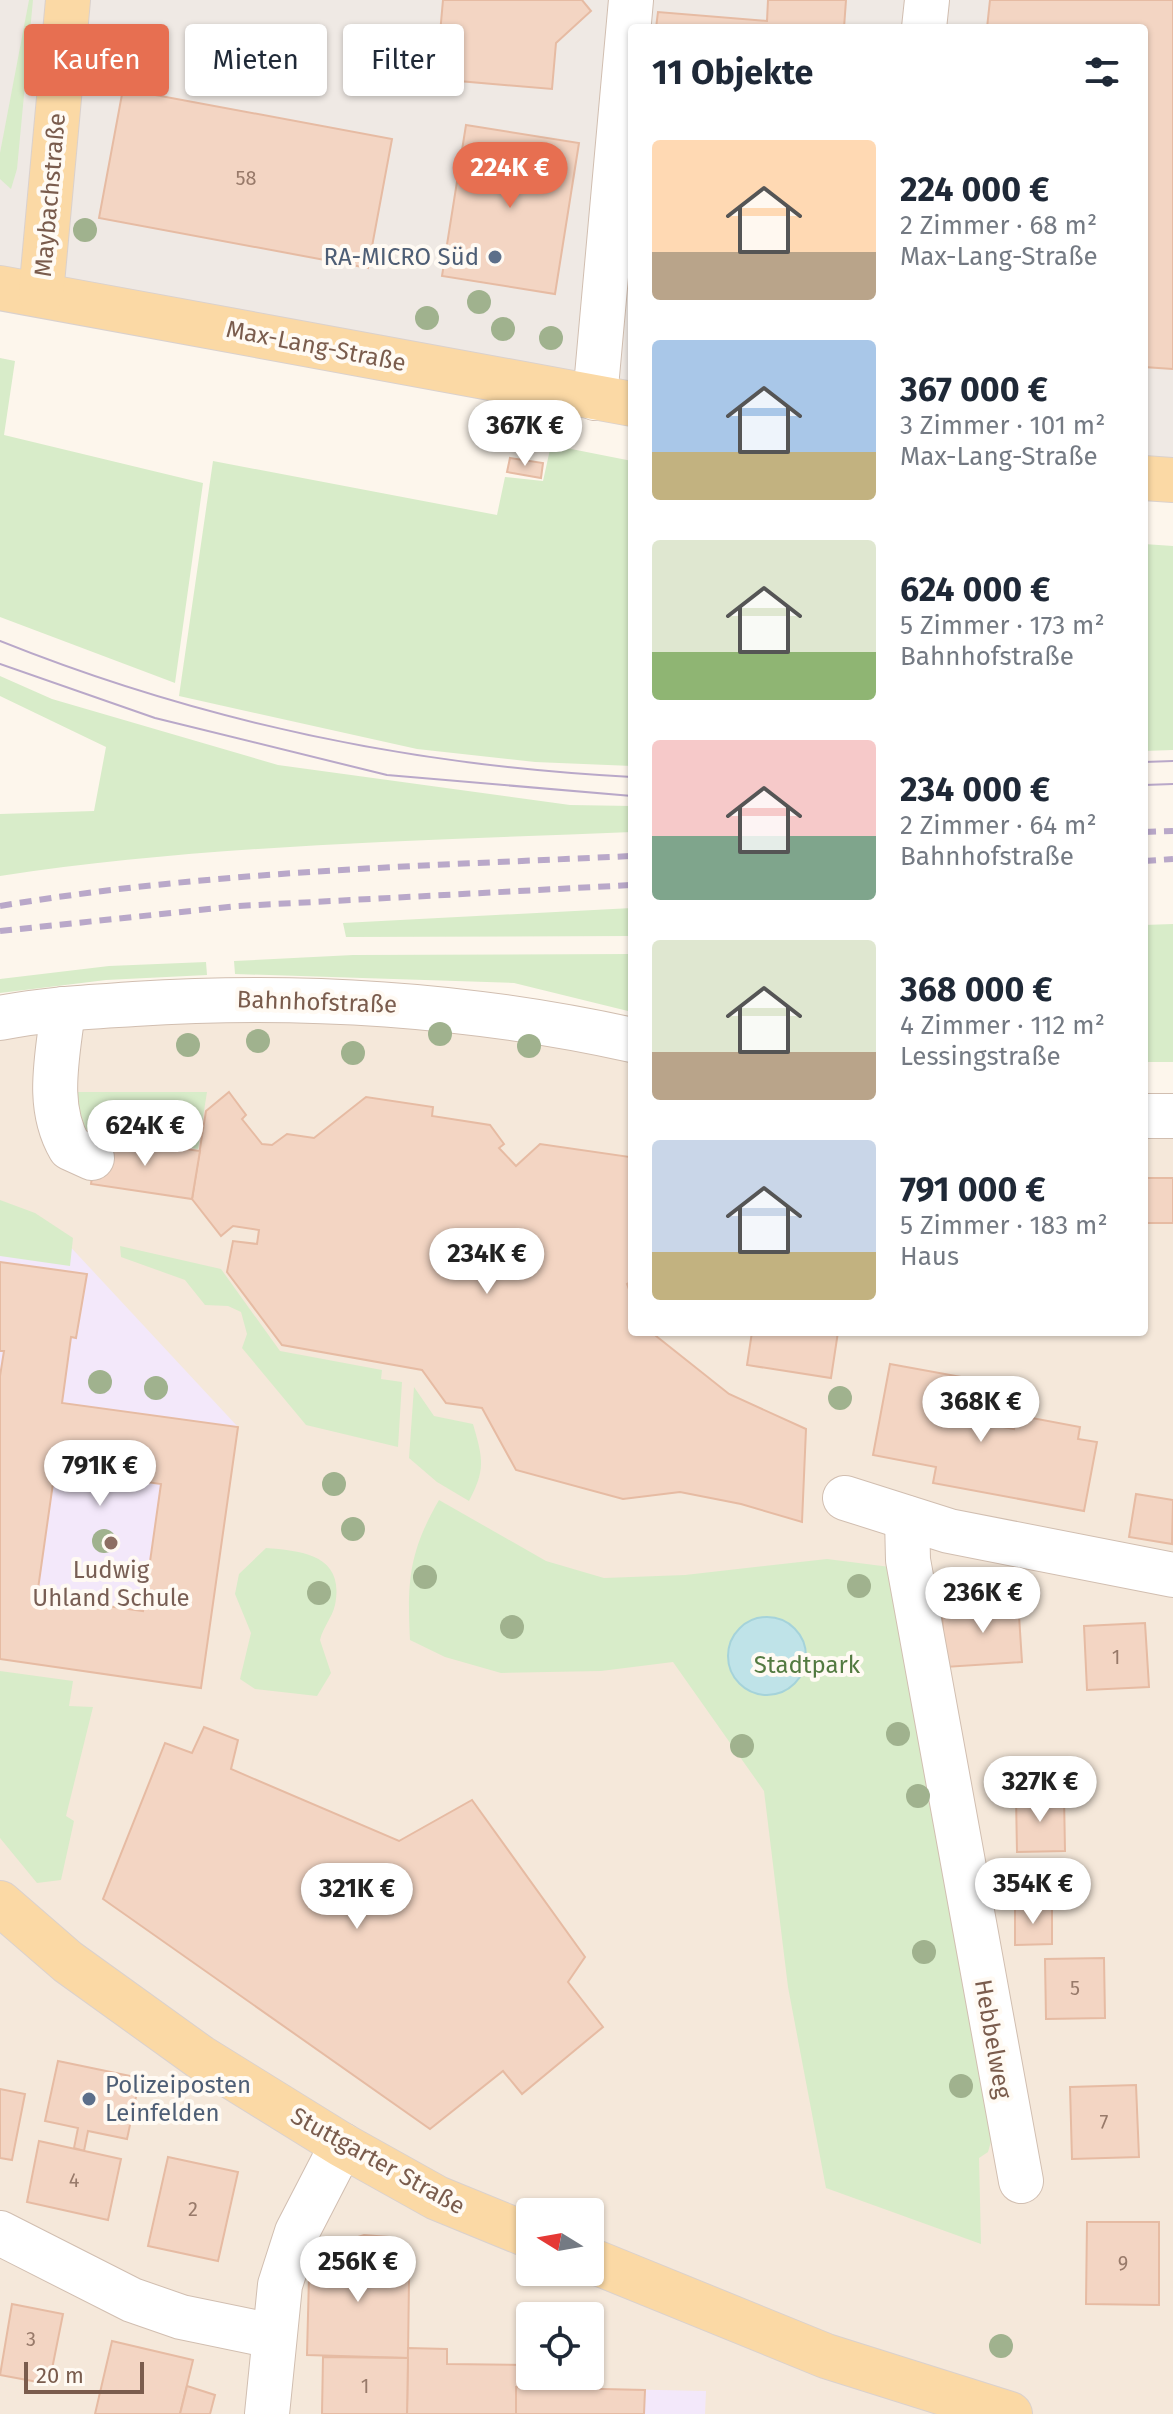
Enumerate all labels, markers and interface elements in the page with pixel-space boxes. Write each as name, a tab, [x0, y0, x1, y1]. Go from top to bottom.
chip: Kaufen	[24, 24, 169, 96]
chip: Mieten	[185, 24, 327, 96]
chip: Filter	[343, 24, 464, 96]
icon: filters	[1080, 50, 1124, 94]
text: 11 Objekte	[652, 52, 813, 93]
street label: Maybachstraße	[29, 112, 71, 278]
pin: 224K €	[445, 142, 575, 210]
text: 224K €	[471, 152, 549, 183]
house number: 58	[235, 166, 257, 190]
text: 224 000 €	[900, 169, 1049, 210]
icon: home	[716, 172, 812, 268]
text: 2 Zimmer · 68 m²	[900, 210, 1097, 241]
text: Max-Lang-Straße	[900, 241, 1098, 272]
place label: RA-MICRO Süd	[323, 243, 479, 271]
marker: RA-MICRO Süd	[486, 248, 504, 266]
street label: Max-Lang-Straße	[224, 315, 408, 377]
text: 367 000 €	[900, 369, 1048, 410]
icon: home	[716, 372, 812, 468]
pin: 367K €	[460, 400, 590, 468]
text: 367K €	[486, 410, 564, 441]
text: 3 Zimmer · 101 m²	[900, 410, 1105, 441]
text: Max-Lang-Straße	[900, 441, 1098, 472]
text: 624 000 €	[900, 569, 1050, 610]
icon: home	[716, 572, 812, 668]
text: 5 Zimmer · 173 m²	[900, 610, 1105, 641]
text: Bahnhofstraße	[900, 641, 1074, 672]
text: 234 000 €	[900, 769, 1050, 810]
icon: home	[716, 772, 812, 868]
text: 2 Zimmer · 64 m²	[900, 810, 1097, 841]
text: Bahnhofstraße	[900, 841, 1074, 872]
text: 368 000 €	[900, 969, 1053, 1010]
icon: home	[716, 972, 812, 1068]
street label: Bahnhofstraße	[236, 985, 398, 1019]
text: 4 Zimmer · 112 m²	[900, 1010, 1105, 1041]
text: Lessingstraße	[900, 1041, 1061, 1072]
pin: 624K €	[80, 1100, 210, 1168]
text: 624K €	[105, 1110, 185, 1141]
text: 791 000 €	[900, 1169, 1046, 1210]
icon: home	[716, 1172, 812, 1268]
text: 5 Zimmer · 183 m²	[900, 1210, 1108, 1241]
pin: 234K €	[422, 1228, 552, 1296]
text: 234K €	[447, 1238, 527, 1269]
text: Haus	[900, 1241, 959, 1272]
pin: 368K €	[916, 1376, 1046, 1444]
text: 368K €	[940, 1386, 1022, 1417]
pin: 791K €	[35, 1440, 165, 1508]
text: 791K €	[62, 1450, 138, 1481]
marker: Ludwig Uhland Schule	[102, 1534, 120, 1552]
place label: Ludwig Uhland Schule	[32, 1556, 190, 1612]
pin: 236K €	[918, 1567, 1048, 1635]
text: 236K €	[943, 1577, 1023, 1608]
house number: 1	[1112, 1645, 1120, 1669]
park label: Stadtpark	[754, 1651, 861, 1679]
pin: 327K €	[975, 1756, 1105, 1824]
text: 327K €	[1002, 1766, 1078, 1797]
pin: 354K €	[968, 1858, 1098, 1926]
pin: 321K €	[292, 1863, 422, 1931]
text: 354K €	[993, 1868, 1073, 1899]
text: 321K €	[319, 1873, 395, 1904]
house number: 5	[1070, 1976, 1080, 2000]
street label: Hebbelweg	[969, 1977, 1017, 2101]
place label: Polizeiposten Leinfelden	[105, 2071, 251, 2127]
marker: Polizeiposten Leinfelden	[80, 2090, 98, 2108]
street label: Stuttgarter Straße	[286, 2102, 470, 2220]
house number: 7	[1100, 2110, 1109, 2134]
house number: 4	[69, 2168, 80, 2192]
house number: 2	[188, 2197, 198, 2221]
north arrow	[516, 2198, 604, 2286]
map controls	[516, 2198, 604, 2390]
pin: 256K €	[293, 2236, 423, 2304]
text: 256K €	[318, 2246, 398, 2277]
house number: 9	[1118, 2251, 1128, 2275]
button: locate	[516, 2302, 604, 2390]
house number: 3	[26, 2327, 36, 2351]
scale bar	[24, 2358, 144, 2394]
text: 20 m	[36, 2362, 84, 2389]
house number: 1	[361, 2374, 369, 2398]

